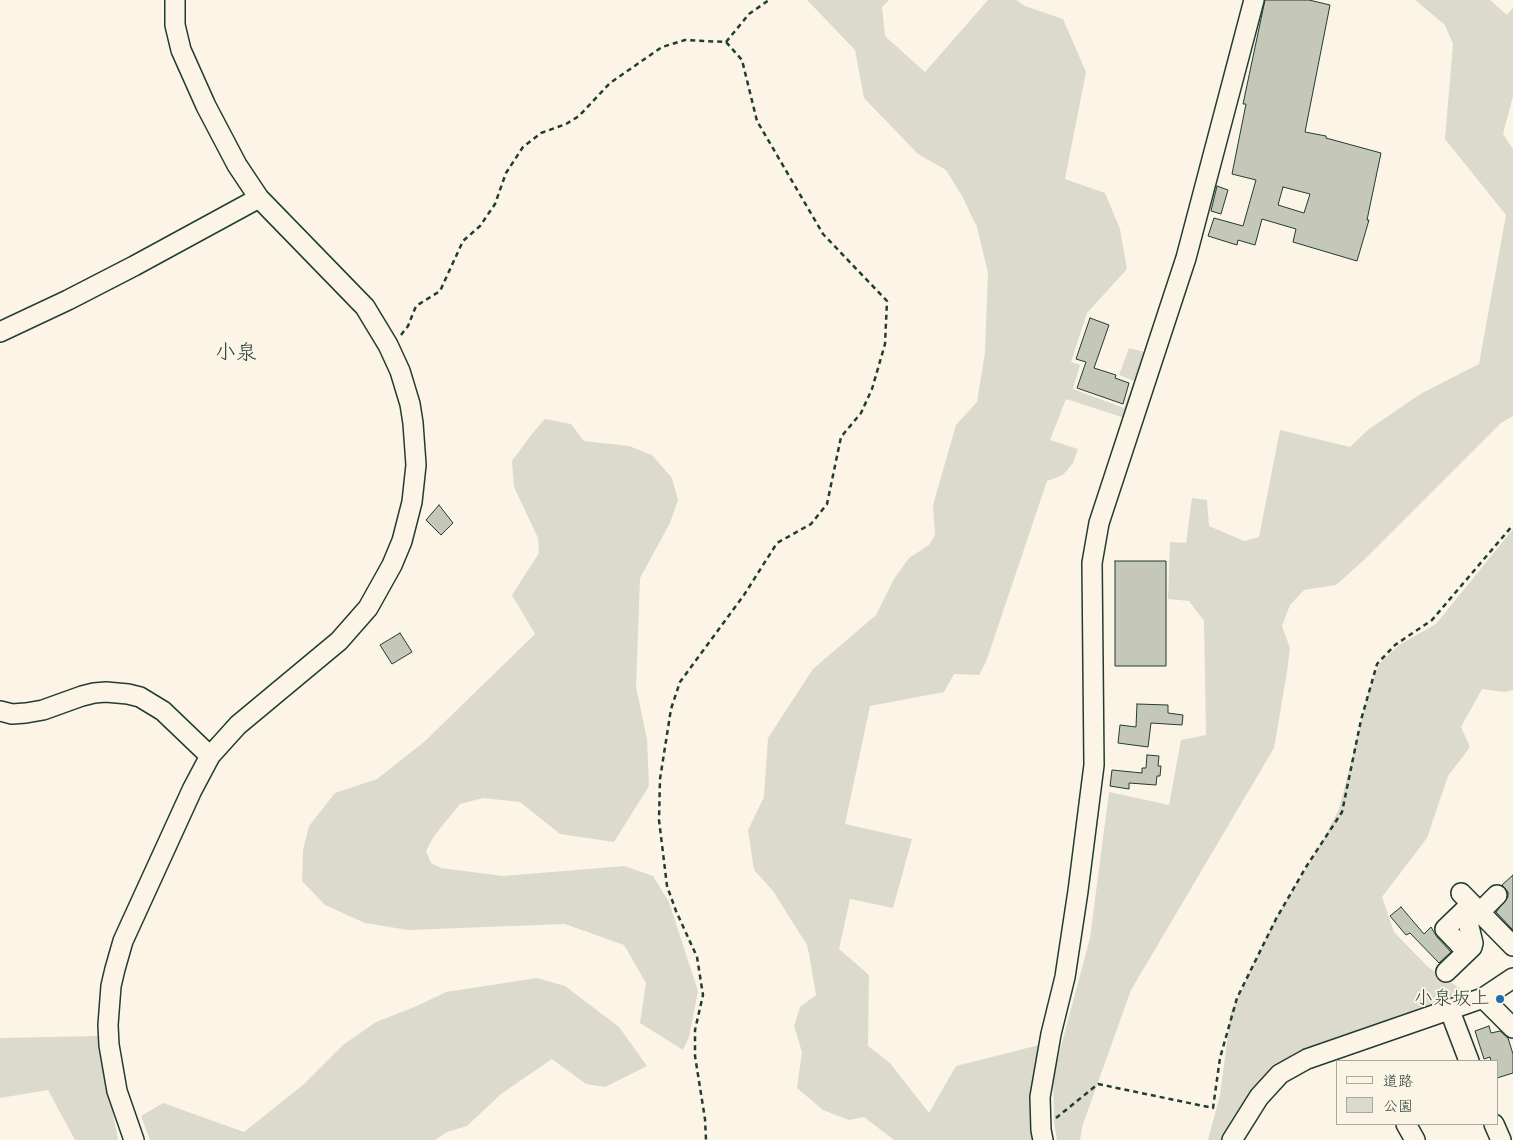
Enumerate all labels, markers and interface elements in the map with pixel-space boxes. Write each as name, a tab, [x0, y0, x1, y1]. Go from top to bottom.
district label: 小泉	[215, 340, 257, 366]
place label: 小泉坂上	[1414, 988, 1490, 1010]
marker: 小泉坂上	[1494, 993, 1506, 1005]
legend	[1336, 1060, 1498, 1125]
text: 道路	[1383, 1072, 1413, 1090]
text: 公園	[1383, 1097, 1413, 1115]

